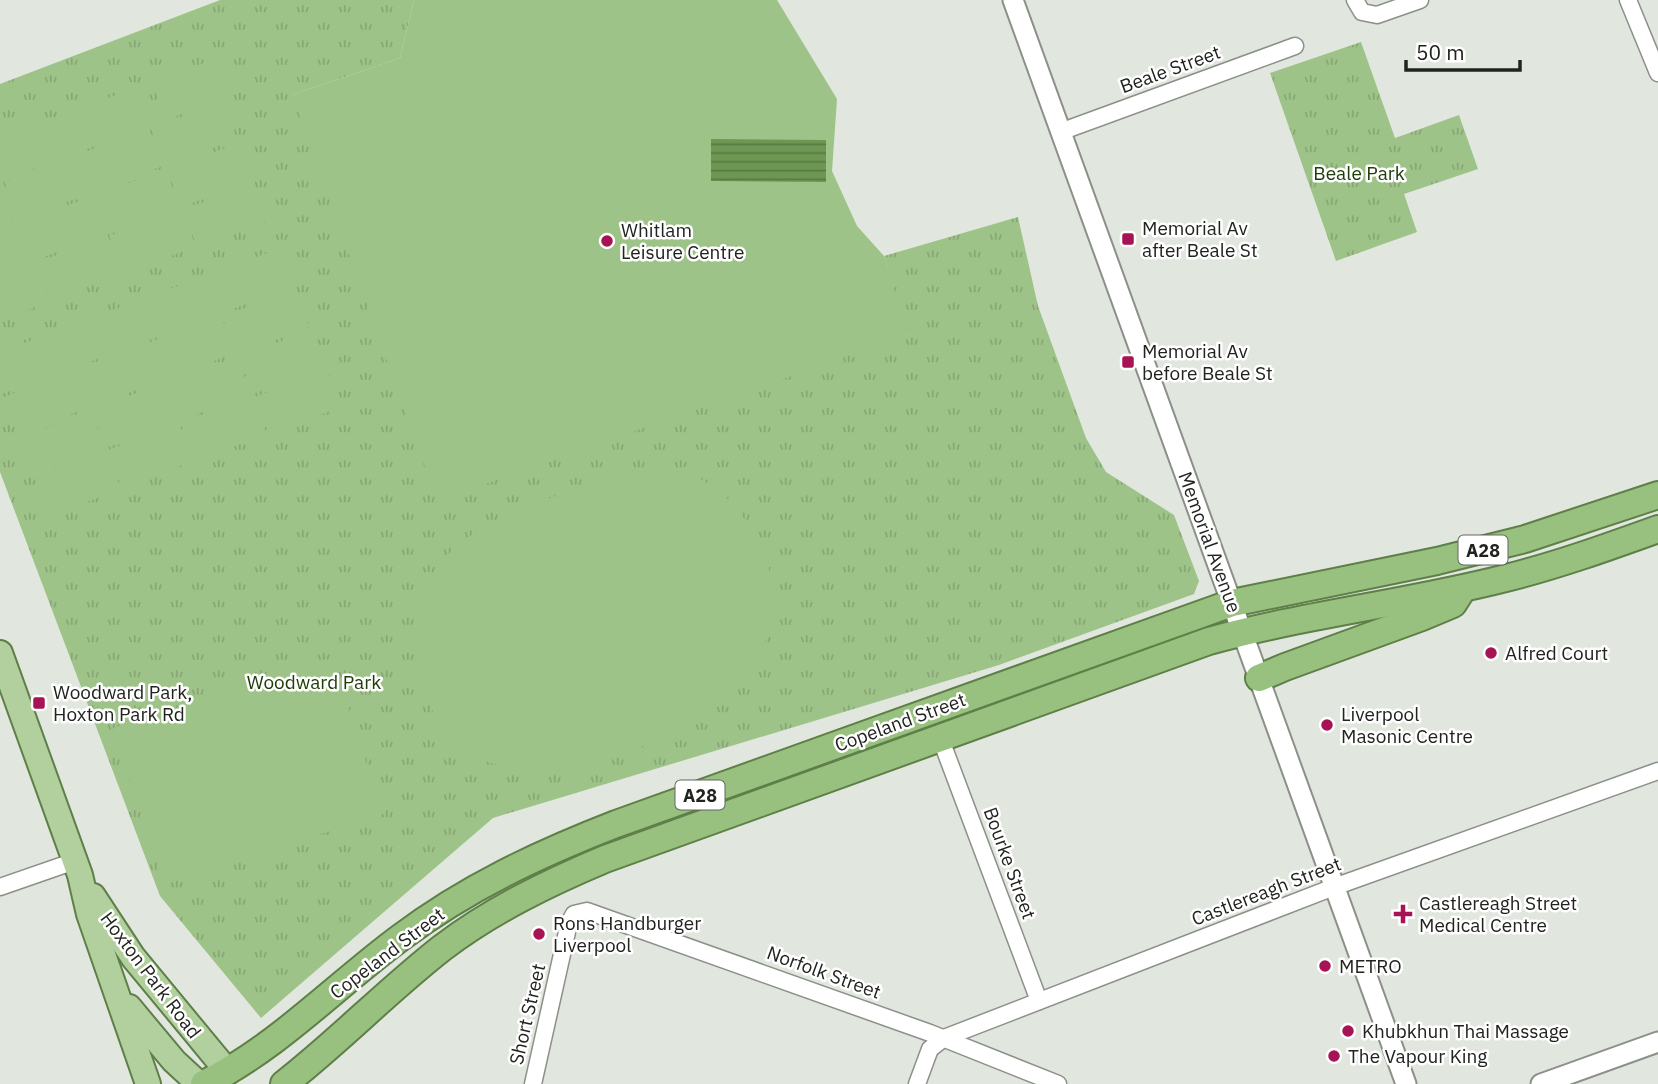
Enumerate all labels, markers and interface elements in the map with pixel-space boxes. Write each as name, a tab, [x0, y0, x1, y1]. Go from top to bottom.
scale bar	[1406, 28, 1520, 72]
text: 50 m	[1416, 38, 1465, 66]
street label: Beale Street	[1116, 40, 1224, 98]
park label: Beale Park	[1313, 161, 1405, 185]
place label: Memorial Av after Beale St	[1142, 216, 1258, 262]
place label: Whitlam Leisure Centre	[621, 218, 744, 264]
marker: Memorial Av after Beale St	[1120, 231, 1136, 247]
marker: Whitlam Leisure Centre	[599, 233, 615, 249]
place label: Memorial Av before Beale St	[1142, 339, 1273, 385]
marker: Memorial Av before Beale St	[1120, 354, 1136, 370]
street label: Memorial Avenue	[1173, 468, 1247, 616]
road number: A28	[1458, 536, 1508, 564]
place label: Alfred Court	[1505, 641, 1608, 665]
marker: Alfred Court	[1483, 645, 1499, 661]
park label: Woodward Park	[247, 670, 381, 694]
place label: Woodward Park, Hoxton Park Rd	[53, 680, 193, 726]
street label: Copeland Street	[831, 687, 969, 757]
marker: Woodward Park, Hoxton Park Rd	[31, 695, 47, 711]
place label: Liverpool Masonic Centre	[1341, 702, 1473, 748]
marker: Liverpool Masonic Centre	[1319, 717, 1335, 733]
road number: A28	[676, 780, 724, 810]
street label: Bourke Street	[979, 804, 1041, 922]
street label: Castlereagh Street	[1188, 851, 1344, 931]
place label: Castlereagh Street Medical Centre	[1419, 891, 1577, 937]
street label: Copeland Street	[325, 902, 449, 1004]
marker: Castlereagh Street Medical Centre	[1393, 904, 1413, 924]
street label: Hoxton Park Road	[95, 907, 207, 1043]
place label: Rons Handburger Liverpool	[553, 911, 701, 957]
marker: Rons Handburger Liverpool	[531, 926, 547, 942]
street label: Norfolk Street	[764, 940, 884, 1004]
place label: METRO	[1339, 954, 1402, 978]
marker: METRO	[1317, 958, 1333, 974]
street label: Short Street	[504, 961, 550, 1067]
place label: Khubkhun Thai Massage	[1362, 1019, 1569, 1043]
marker: Khubkhun Thai Massage	[1340, 1023, 1356, 1039]
place label: The Vapour King	[1348, 1044, 1487, 1068]
marker: The Vapour King	[1326, 1048, 1342, 1064]

